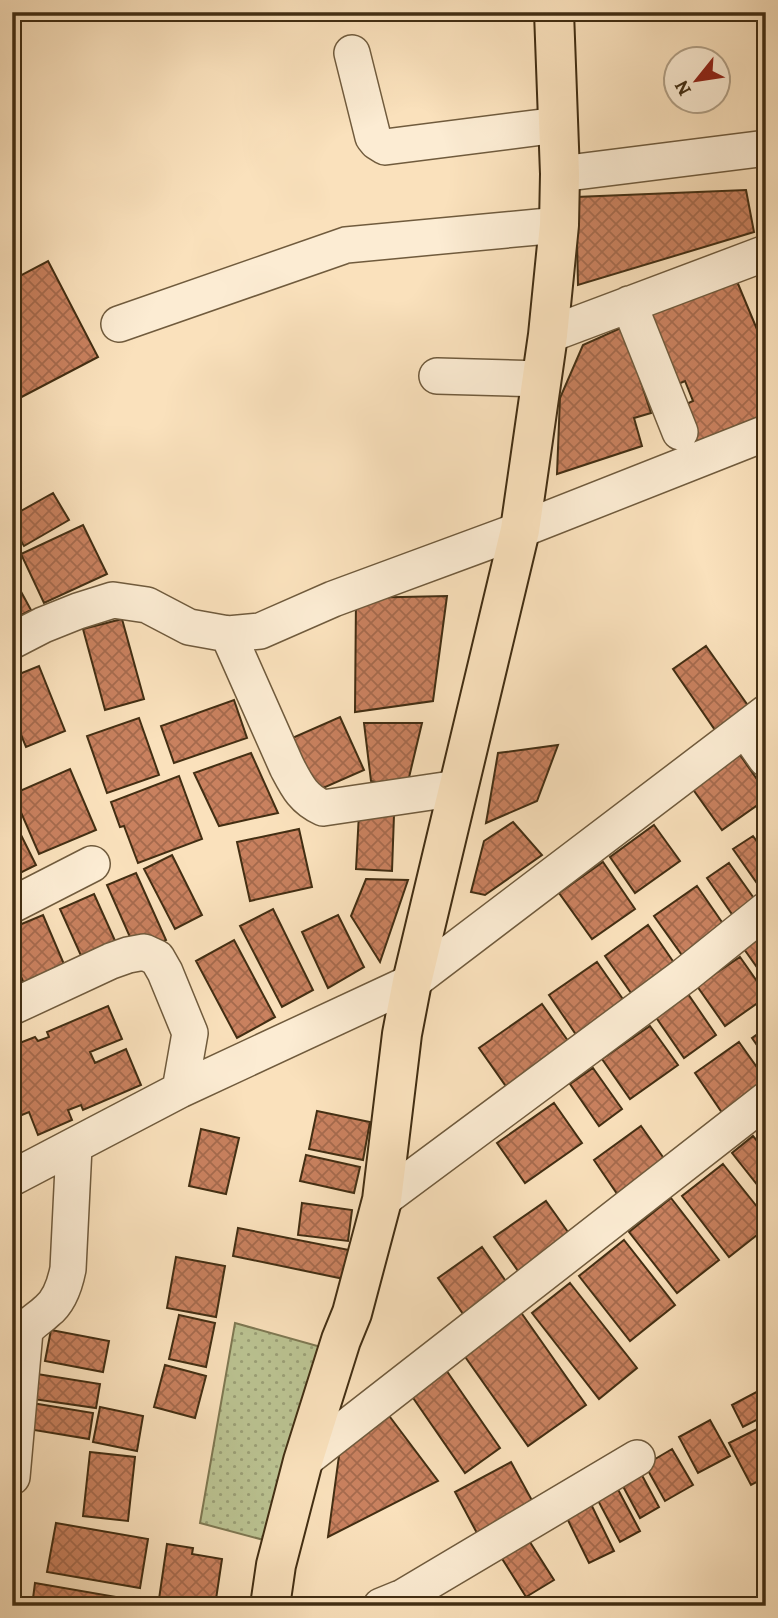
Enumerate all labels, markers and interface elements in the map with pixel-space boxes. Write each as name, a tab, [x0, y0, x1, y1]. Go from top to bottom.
north arrow	[662, 46, 732, 116]
text: N	[668, 75, 698, 100]

